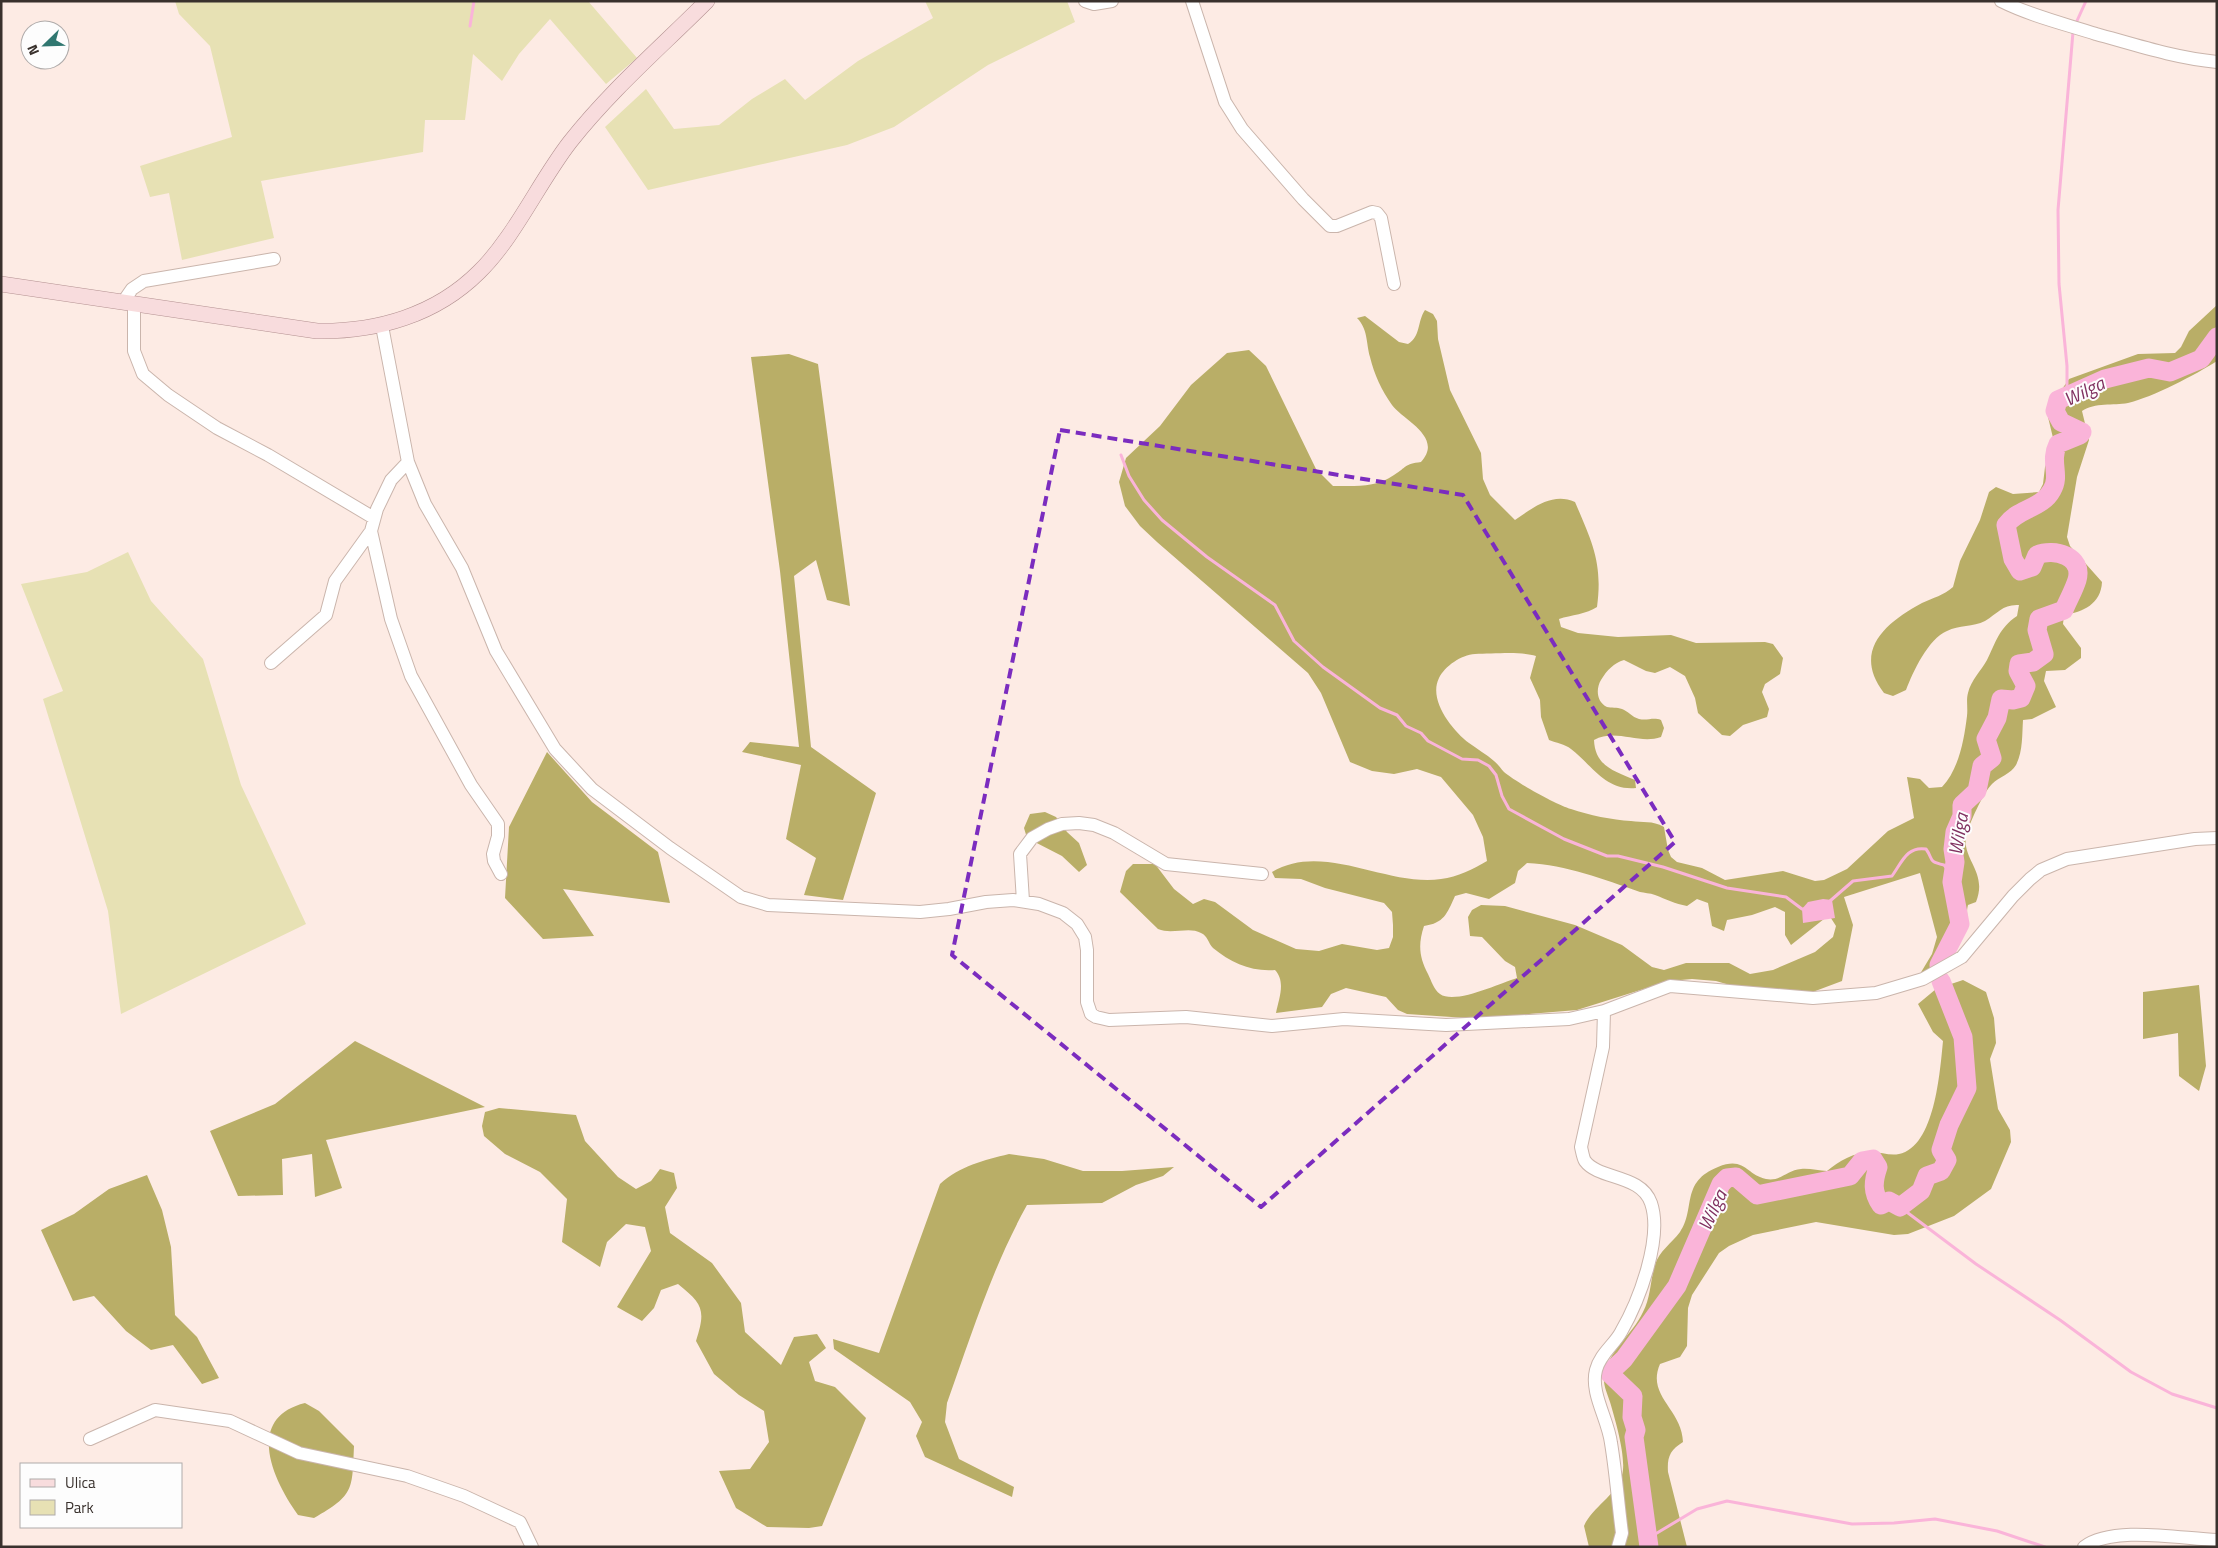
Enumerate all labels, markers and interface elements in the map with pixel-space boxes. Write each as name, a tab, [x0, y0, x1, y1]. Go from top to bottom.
north arrow	[20, 20, 70, 70]
text: N	[21, 42, 44, 59]
water label: Wilga	[2058, 368, 2110, 413]
water label: Wilga	[1940, 809, 1975, 857]
water label: Wilga	[1689, 1183, 1734, 1235]
legend	[20, 1463, 182, 1528]
text: Ulica	[65, 1471, 96, 1494]
text: Park	[65, 1496, 94, 1519]

